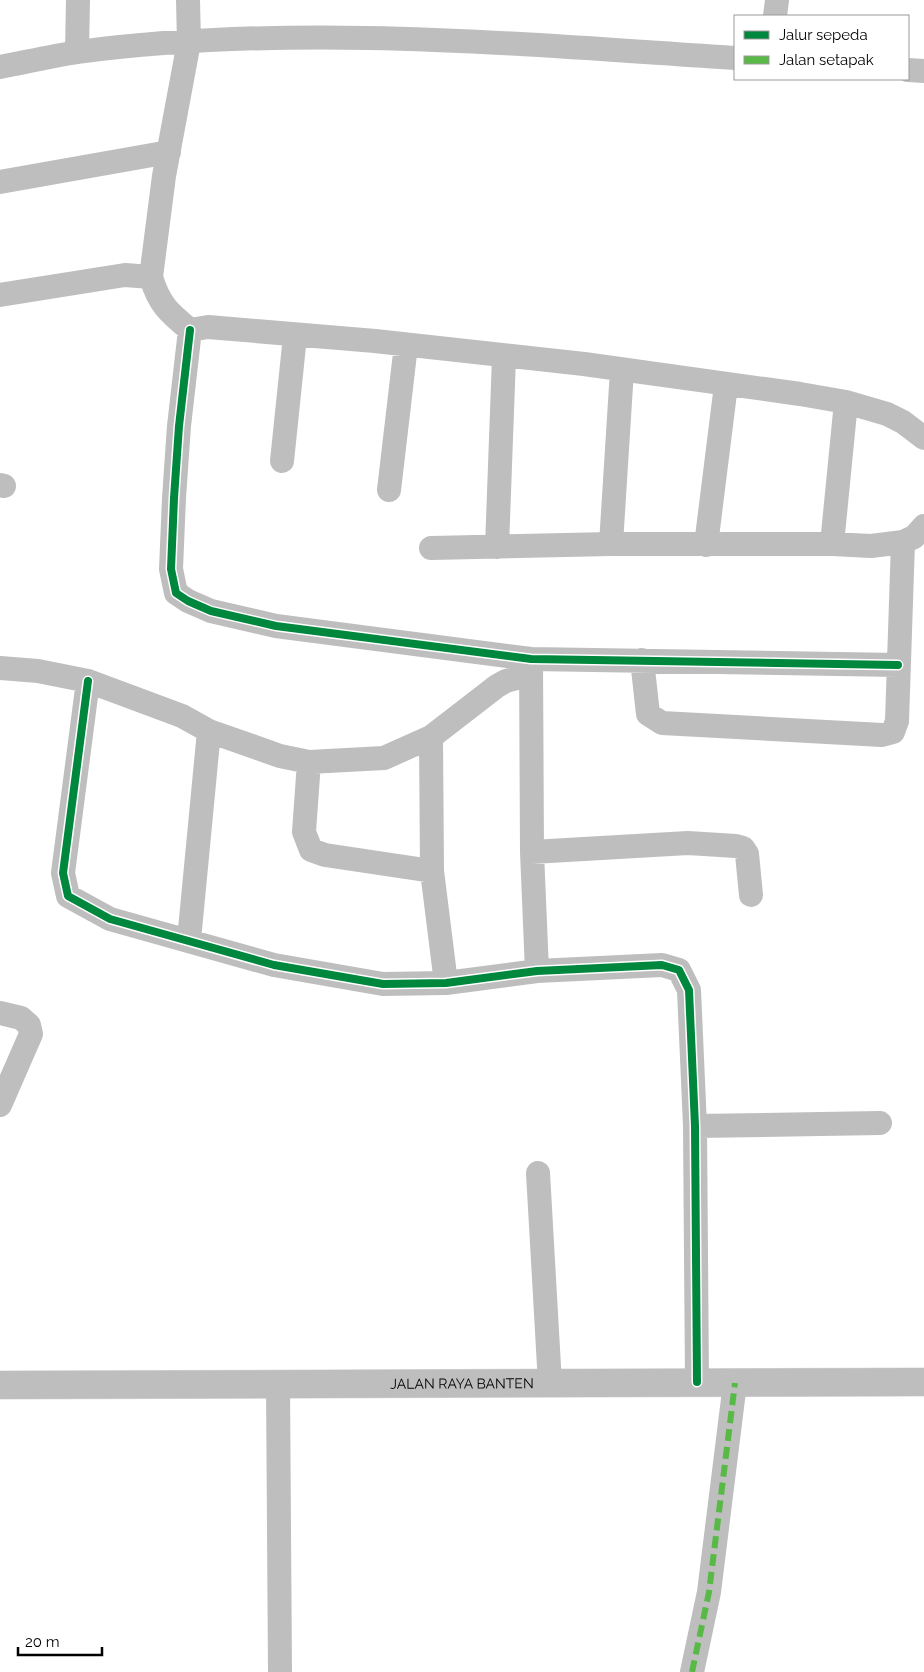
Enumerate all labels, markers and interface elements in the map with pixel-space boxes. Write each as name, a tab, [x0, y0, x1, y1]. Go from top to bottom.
legend	[734, 15, 909, 80]
text: Jalur sepeda	[779, 26, 868, 44]
text: Jalan setapak	[779, 51, 874, 69]
street label: JALAN RAYA BANTEN	[390, 1375, 534, 1392]
scale bar	[18, 1624, 101, 1656]
text: 20 m	[25, 1633, 60, 1651]

